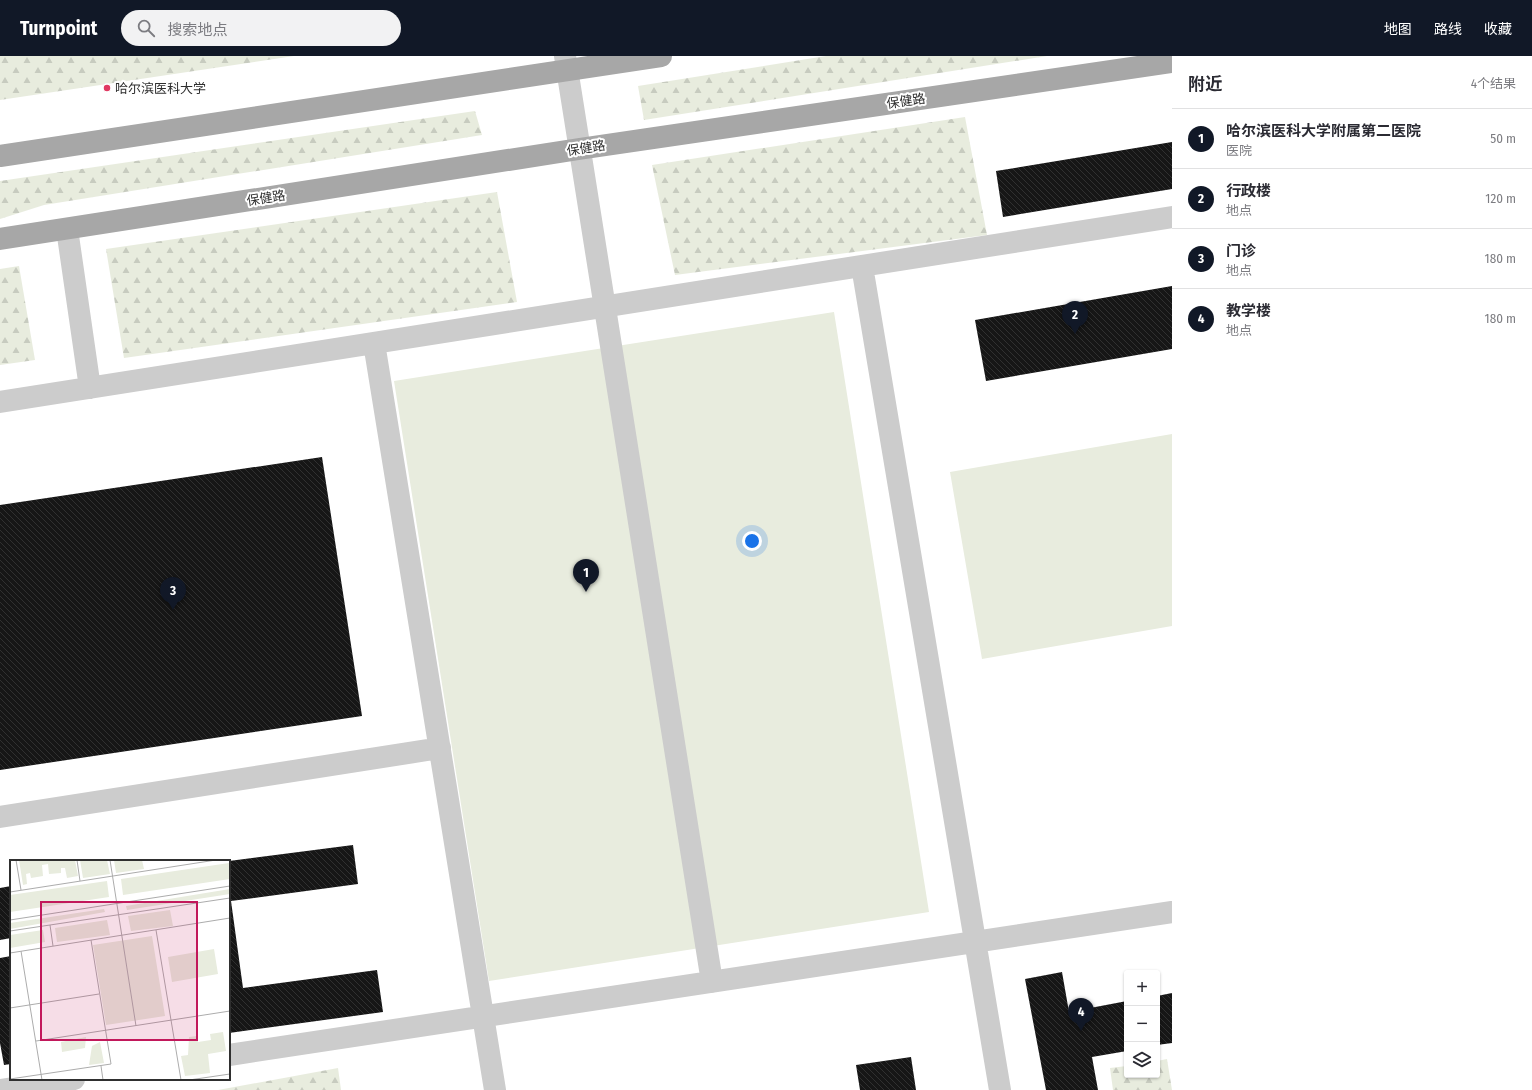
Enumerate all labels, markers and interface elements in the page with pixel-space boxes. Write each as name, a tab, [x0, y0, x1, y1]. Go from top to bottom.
search box	[121, 10, 401, 46]
text: Turnpoint	[20, 17, 97, 40]
icon: search	[135, 17, 157, 39]
text: 搜索地点	[167, 21, 227, 39]
text: 地图	[1384, 21, 1412, 38]
text: 路线	[1434, 21, 1462, 38]
text: 收藏	[1484, 21, 1512, 38]
text: 附近	[1188, 74, 1222, 95]
text: 4个结果	[1471, 76, 1516, 91]
place label: 哈尔滨医科大学	[115, 81, 206, 96]
marker: 哈尔滨医科大学	[102, 83, 112, 93]
street label: 保健路	[886, 91, 926, 111]
text: 哈尔滨医科大学附属第二医院	[1226, 122, 1421, 140]
text: 1	[1198, 131, 1204, 146]
text: 50 m	[1490, 131, 1516, 146]
street label: 保健路	[566, 138, 606, 158]
text: 医院	[1226, 143, 1252, 158]
text: 行政楼	[1226, 182, 1271, 200]
street label: 保健路	[246, 188, 286, 208]
text: 2	[1198, 191, 1204, 206]
text: 120 m	[1485, 191, 1516, 206]
text: 地点	[1226, 203, 1252, 218]
text: 门诊	[1226, 242, 1256, 260]
text: 3	[1198, 251, 1204, 266]
text: 180 m	[1485, 251, 1516, 266]
text: 地点	[1226, 263, 1252, 278]
pin: 2	[1062, 301, 1088, 334]
text: 教学楼	[1226, 302, 1271, 320]
text: 4	[1198, 311, 1204, 326]
text: 180 m	[1485, 311, 1516, 326]
text: 地点	[1226, 323, 1252, 338]
your location	[742, 531, 762, 551]
pin: 1	[573, 559, 599, 592]
pin: 3	[160, 577, 186, 610]
inset map	[10, 860, 230, 1080]
map controls	[1124, 970, 1160, 1078]
button: +	[1124, 970, 1160, 1006]
pin: 4	[1068, 998, 1094, 1031]
button: −	[1124, 1006, 1160, 1042]
button: layers	[1124, 1042, 1160, 1078]

